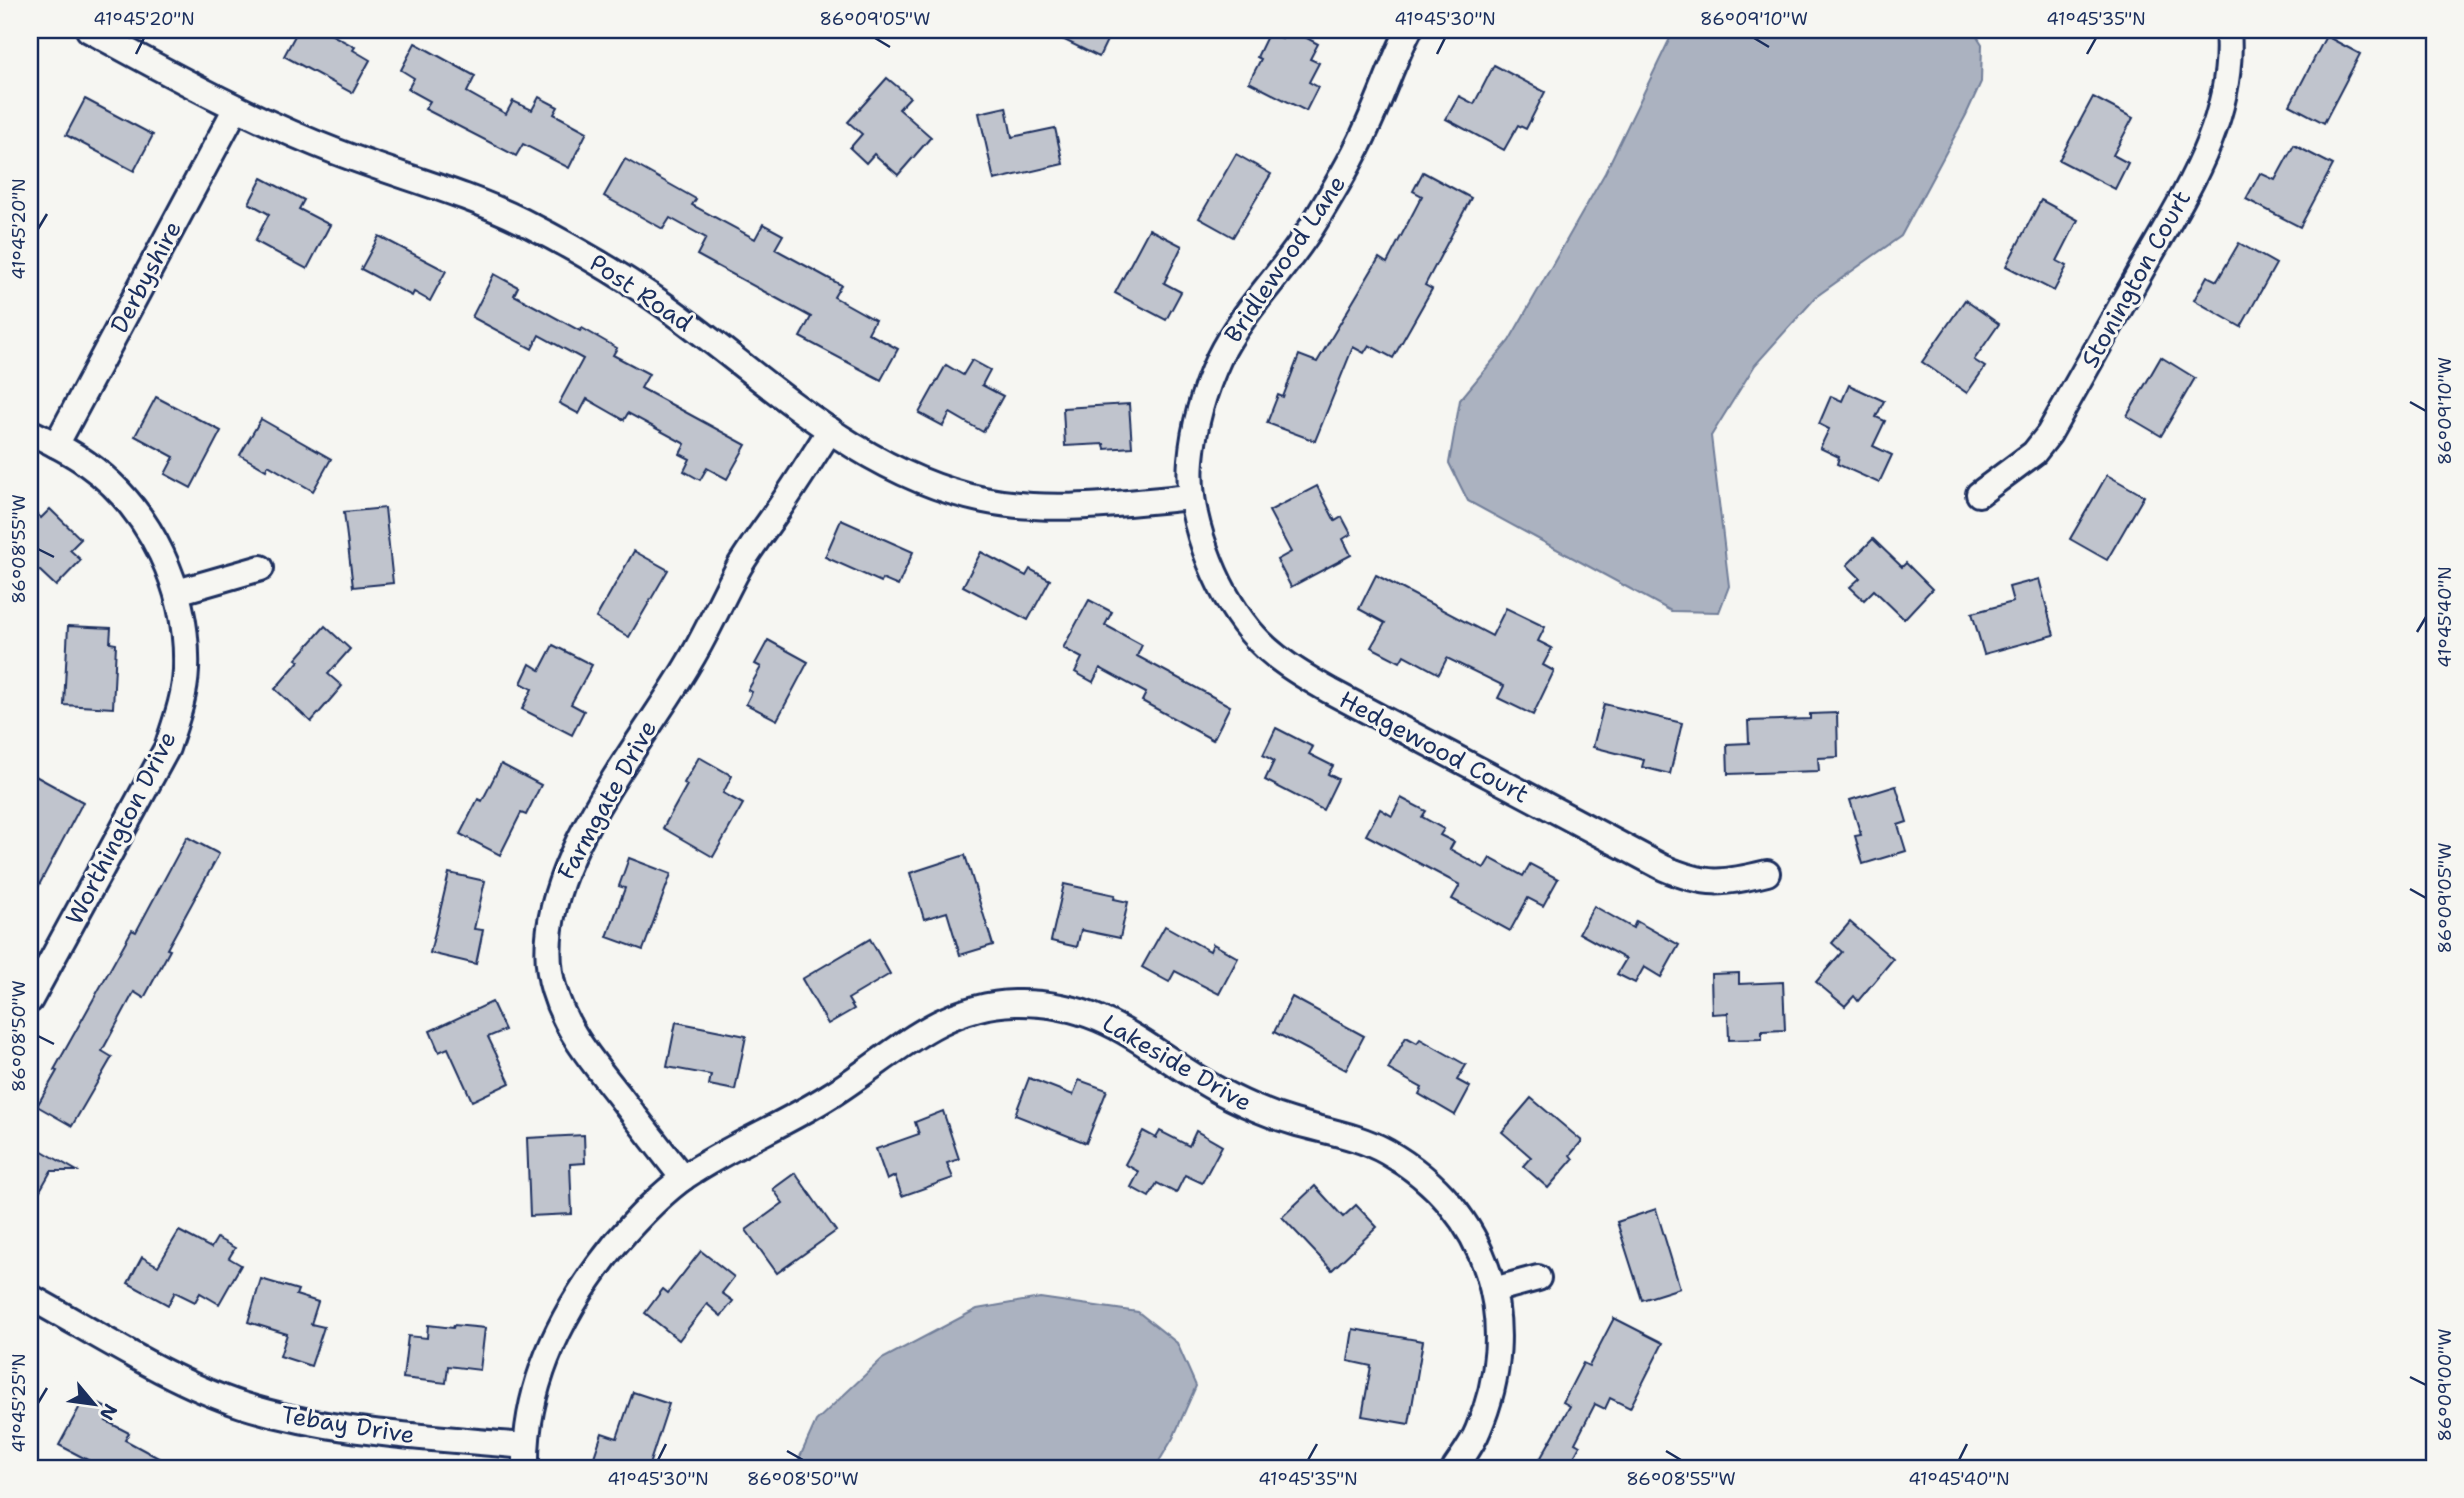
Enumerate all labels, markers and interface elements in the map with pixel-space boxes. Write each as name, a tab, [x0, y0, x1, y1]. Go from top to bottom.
text: 41°45'20"N	[93, 7, 195, 31]
text: 86°09'05"W	[820, 7, 930, 31]
text: 41°45'30"N	[1394, 7, 1496, 31]
text: 86°09'10"W	[1700, 7, 1808, 31]
text: 41°45'35"N	[2046, 7, 2146, 31]
street label: Bridlewood Lane	[1217, 169, 1353, 349]
text: 41°45'20"N	[7, 178, 31, 280]
street label: Stonington Court	[2074, 185, 2198, 373]
street label: Derbyshire	[103, 215, 189, 339]
street label: Post Road	[583, 247, 699, 339]
text: 86°09'10"W	[2433, 357, 2457, 465]
text: 86°08'55"W	[7, 494, 31, 604]
text: 41°45'40"N	[2433, 566, 2457, 668]
street label: Hedgewood Court	[1334, 684, 1534, 810]
street label: Farmgate Drive	[550, 715, 664, 885]
street label: Worthington Drive	[58, 726, 184, 930]
text: 86°09'05"W	[2433, 843, 2457, 953]
text: 86°08'50"W	[7, 980, 31, 1092]
street label: Lakeside Drive	[1096, 1007, 1258, 1119]
text: 86°09'00"W	[2433, 1329, 2457, 1441]
text: 41°45'25"N	[7, 1353, 31, 1453]
north arrow	[60, 1368, 130, 1438]
text: N	[94, 1399, 123, 1425]
street label: Tebay Drive	[279, 1399, 417, 1451]
text: 41°45'30"N	[607, 1467, 709, 1491]
text: 86°08'50"W	[747, 1467, 859, 1491]
text: 41°45'35"N	[1258, 1467, 1358, 1491]
text: 86°08'55"W	[1626, 1467, 1736, 1491]
text: 41°45'40"N	[1908, 1467, 2010, 1491]

